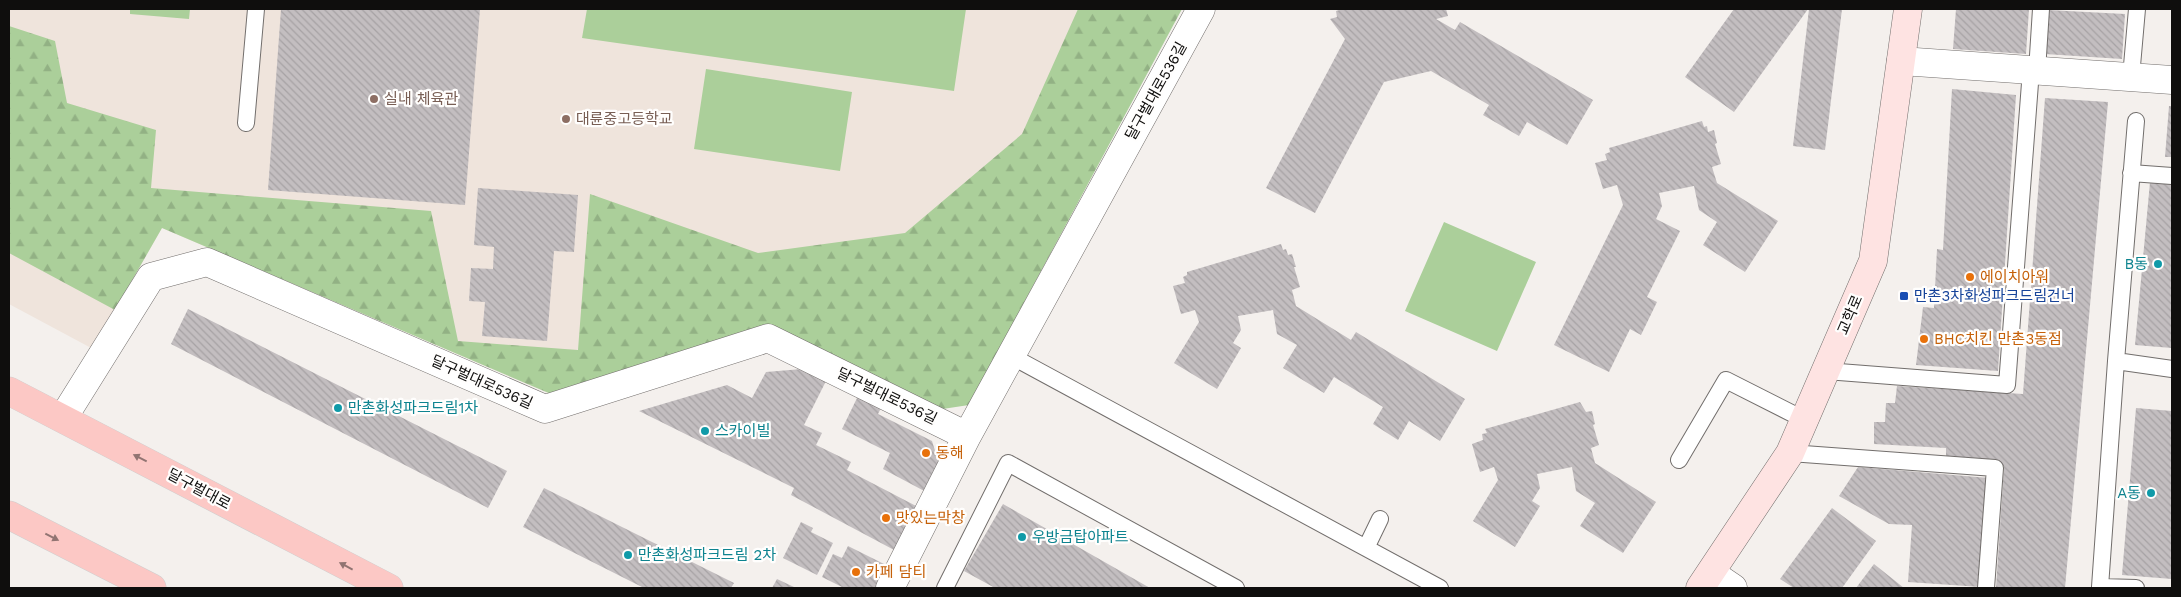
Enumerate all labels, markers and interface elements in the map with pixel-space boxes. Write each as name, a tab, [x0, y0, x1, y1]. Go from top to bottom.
street label: 달구벌대로536길	[1122, 39, 1190, 143]
place label: 실내 체육관	[384, 90, 458, 108]
marker: 실내 체육관	[368, 93, 380, 105]
place label: 대륜중고등학교	[576, 110, 673, 128]
marker: 대륜중고등학교	[560, 113, 572, 125]
place label: B동	[2124, 255, 2148, 273]
marker: B동	[2152, 258, 2164, 270]
place label: 에이치아워	[1980, 268, 2049, 286]
marker: 에이치아워	[1964, 271, 1976, 283]
place label: 만촌3차화성파크드림건너	[1914, 287, 2075, 305]
marker: 만촌3차화성파크드림건너	[1898, 290, 1910, 302]
street label: 교학로	[1834, 292, 1866, 338]
place label: BHC치킨 만촌3동점	[1934, 330, 2062, 348]
marker: BHC치킨 만촌3동점	[1918, 333, 1930, 345]
street label: 달구벌대로536길	[428, 352, 536, 412]
street label: 달구벌대로536길	[834, 364, 940, 428]
place label: 만촌화성파크드림1차	[348, 399, 478, 417]
marker: 만촌화성파크드림1차	[332, 402, 344, 414]
place label: 스카이빌	[715, 422, 770, 440]
marker: 스카이빌	[699, 425, 711, 437]
place label: 동해	[936, 444, 964, 462]
marker: 동해	[920, 447, 932, 459]
one-way arrow	[132, 454, 147, 462]
street label: 달구벌대로	[164, 465, 234, 513]
place label: A동	[2117, 484, 2141, 502]
marker: A동	[2145, 487, 2157, 499]
place label: 맛있는막창	[896, 509, 965, 527]
marker: 맛있는막창	[880, 512, 892, 524]
place label: 우방금탑아파트	[1032, 528, 1129, 546]
marker: 우방금탑아파트	[1016, 531, 1028, 543]
one-way arrow	[45, 533, 59, 541]
place label: 만촌화성파크드림 2차	[638, 546, 776, 564]
marker: 만촌화성파크드림 2차	[622, 549, 634, 561]
one-way arrow	[339, 562, 353, 570]
place label: 카페 담티	[866, 563, 926, 581]
marker: 카페 담티	[850, 566, 862, 578]

